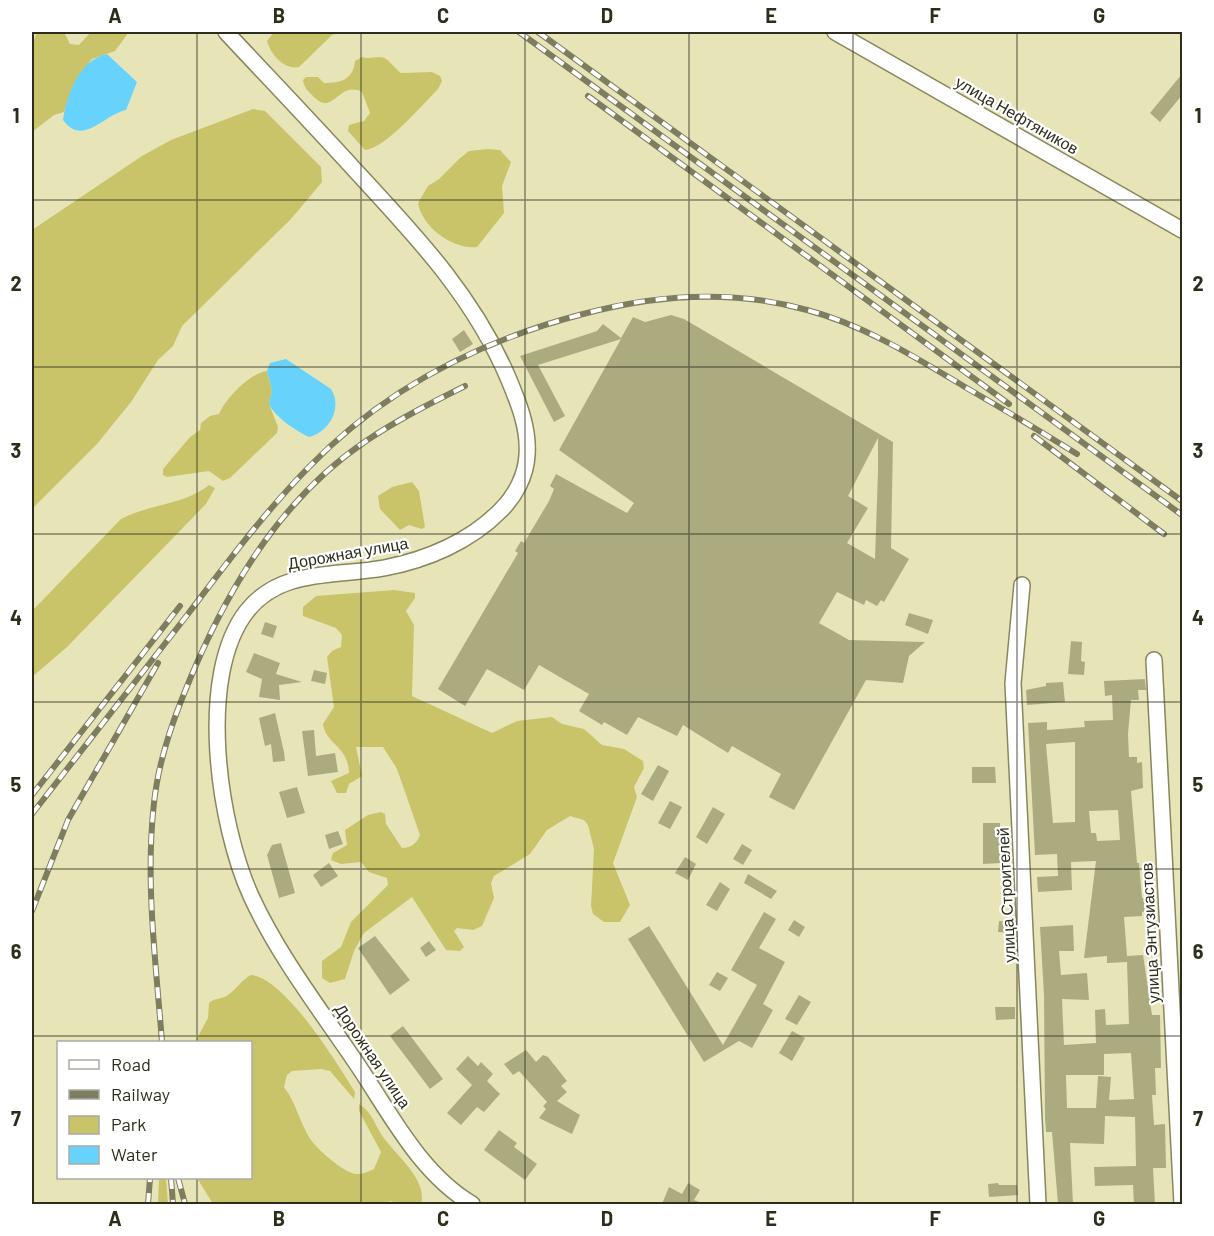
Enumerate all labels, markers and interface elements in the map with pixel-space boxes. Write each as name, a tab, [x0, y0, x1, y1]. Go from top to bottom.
text: A	[108, 3, 122, 27]
text: B	[273, 3, 285, 27]
text: C	[437, 3, 449, 27]
text: D	[601, 3, 613, 27]
text: E	[765, 3, 777, 27]
text: F	[929, 3, 941, 27]
text: G	[1093, 3, 1105, 27]
street label: улица Нефтяников	[952, 72, 1082, 157]
text: 1	[12, 103, 20, 127]
text: 1	[1194, 103, 1202, 127]
text: 2	[10, 271, 22, 295]
text: 2	[1192, 271, 1204, 295]
text: 3	[11, 438, 21, 462]
text: 3	[1193, 438, 1203, 462]
street label: Дорожная улица	[286, 533, 410, 572]
text: 4	[10, 605, 22, 629]
text: 4	[1192, 605, 1204, 629]
text: 5	[11, 772, 22, 796]
text: 5	[1193, 772, 1204, 796]
street label: улица Строителей	[992, 827, 1019, 963]
street label: улица Энтузиастов	[1136, 862, 1163, 1004]
text: 6	[11, 939, 22, 963]
text: 6	[1193, 939, 1204, 963]
street label: Дорожная улица	[331, 1000, 415, 1112]
legend	[57, 1041, 252, 1179]
text: Road	[111, 1053, 151, 1075]
text: Railway	[111, 1083, 170, 1105]
text: 7	[11, 1106, 21, 1130]
text: 7	[1193, 1106, 1203, 1130]
text: Park	[111, 1113, 146, 1135]
text: Water	[111, 1143, 158, 1165]
text: A	[108, 1206, 122, 1230]
text: B	[273, 1206, 285, 1230]
text: C	[437, 1206, 449, 1230]
text: D	[601, 1206, 613, 1230]
text: E	[765, 1206, 777, 1230]
text: F	[929, 1206, 941, 1230]
text: G	[1093, 1206, 1105, 1230]

